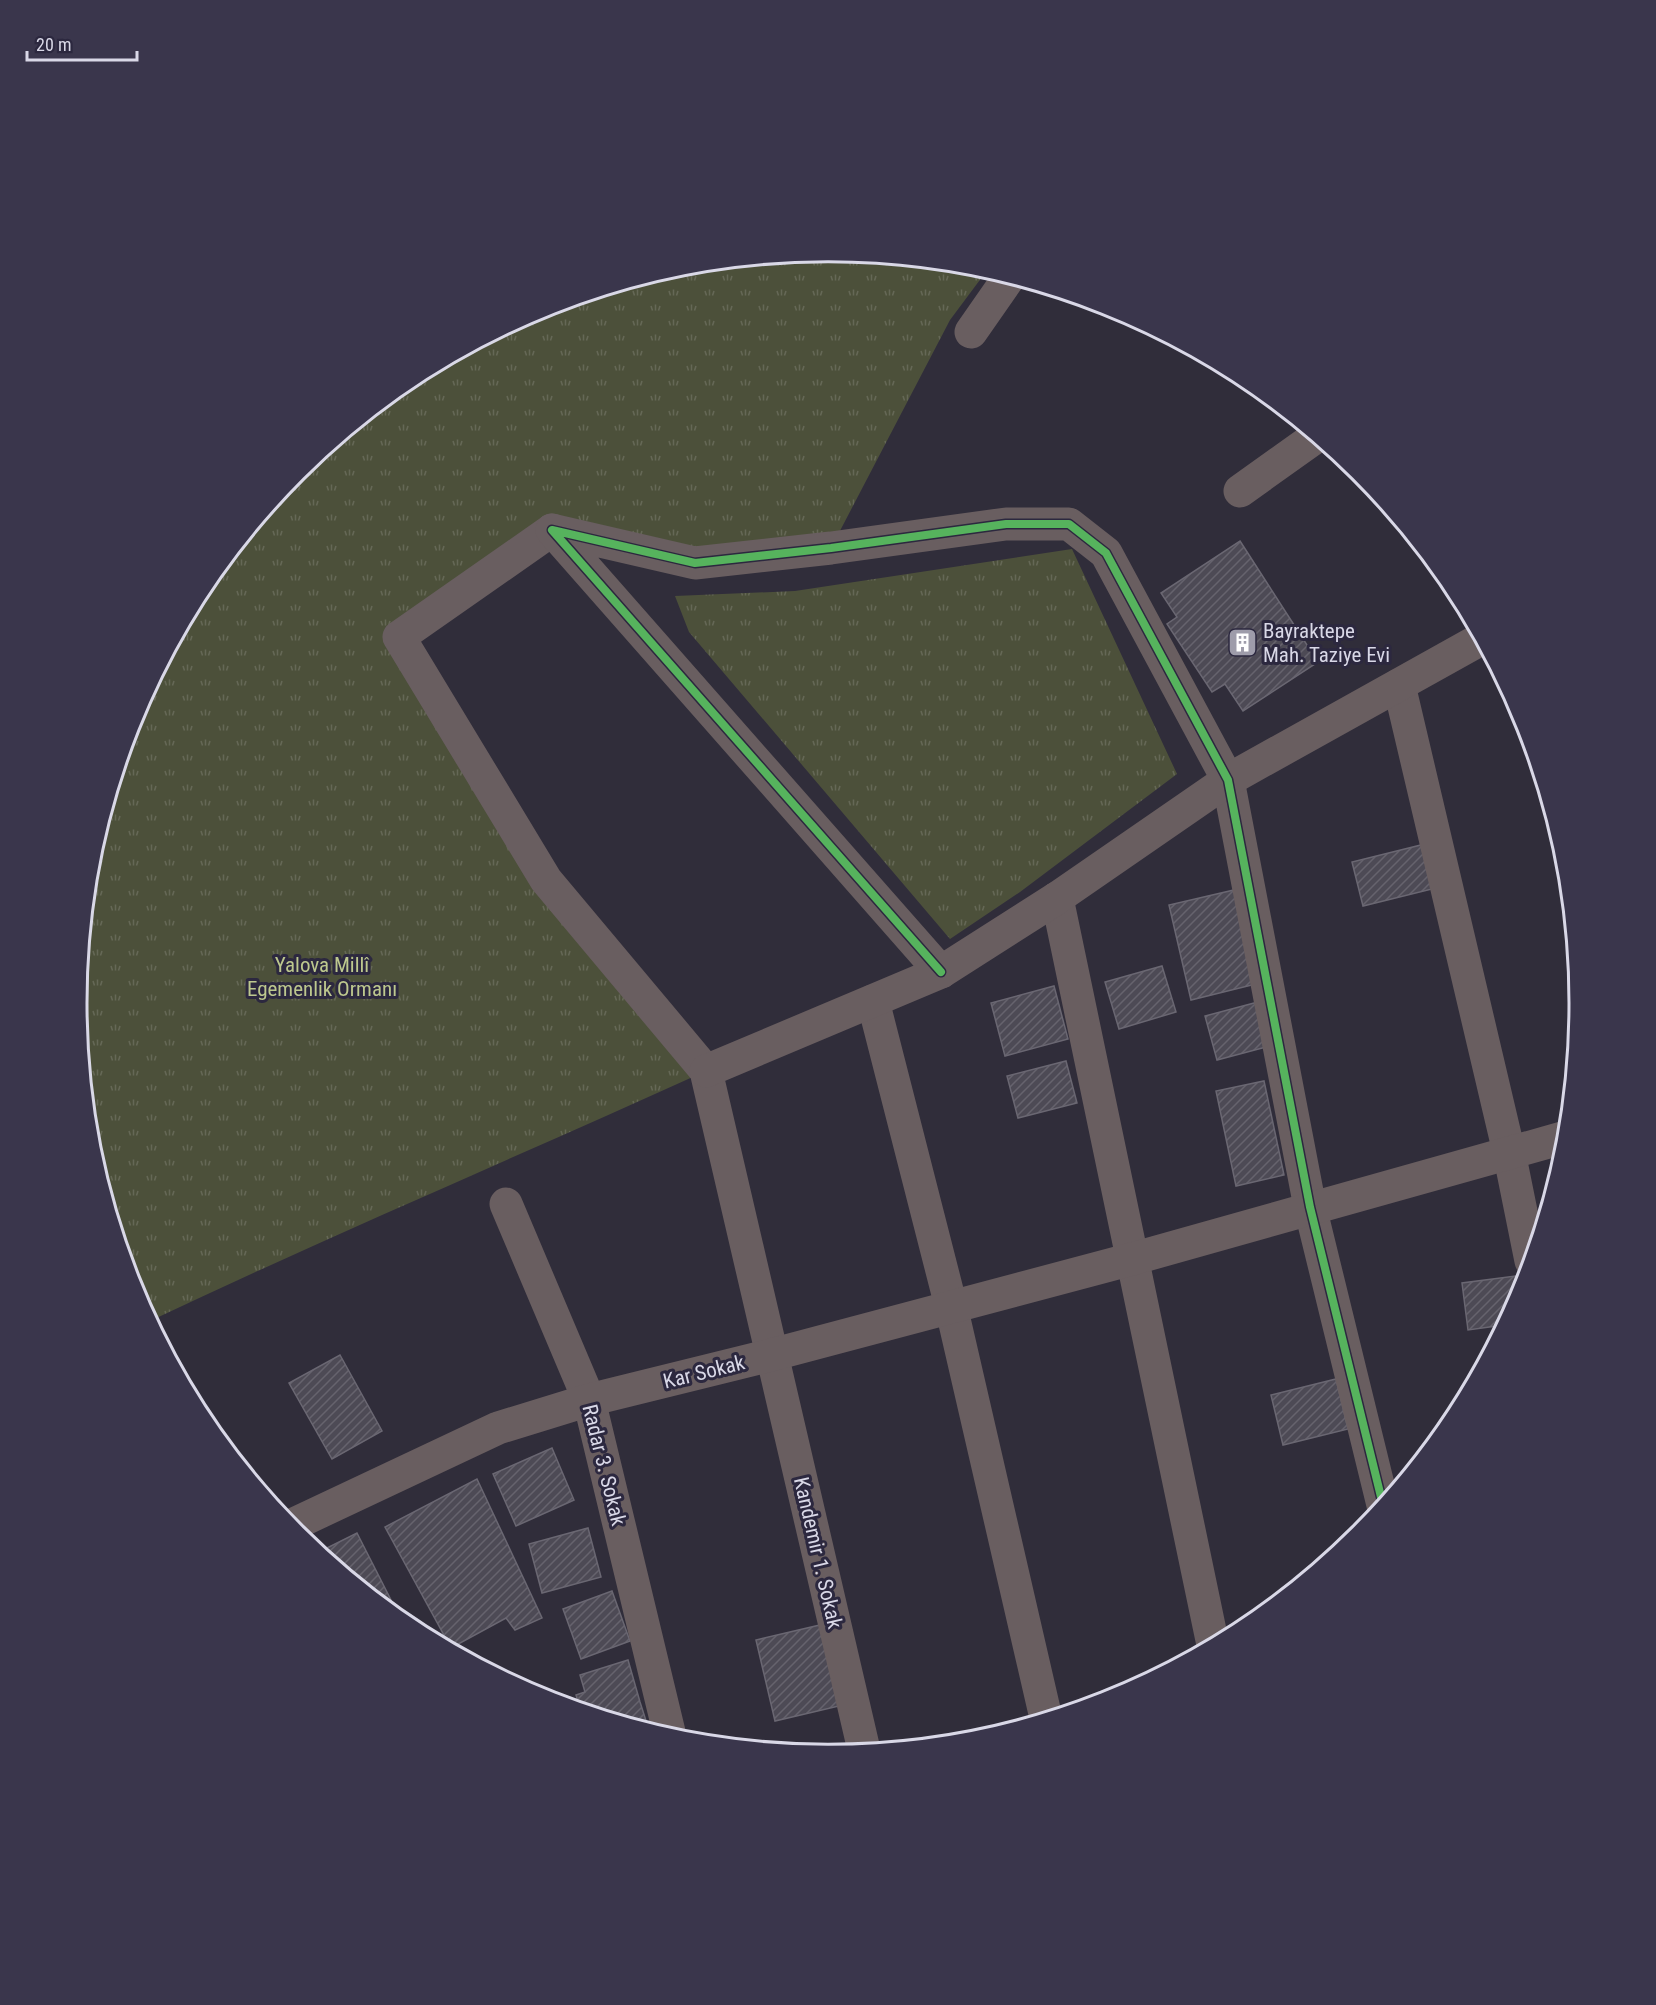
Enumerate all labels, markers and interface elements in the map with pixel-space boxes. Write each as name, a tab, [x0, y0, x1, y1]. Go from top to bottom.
scale bar	[27, 24, 136, 62]
text: 20 m	[36, 34, 71, 55]
place label: Bayraktepe Mah. Taziye Evi	[1263, 619, 1390, 667]
building icon: Bayraktepe Mah. Taziye Evi	[1226, 627, 1258, 659]
park label: Yalova Millî Egemenlik Ormanı	[247, 953, 397, 1001]
street label: Kar Sokak	[661, 1350, 748, 1394]
street label: Radar 3. Sokak	[577, 1402, 631, 1529]
street label: Kandemir 1. Sokak	[789, 1475, 847, 1632]

